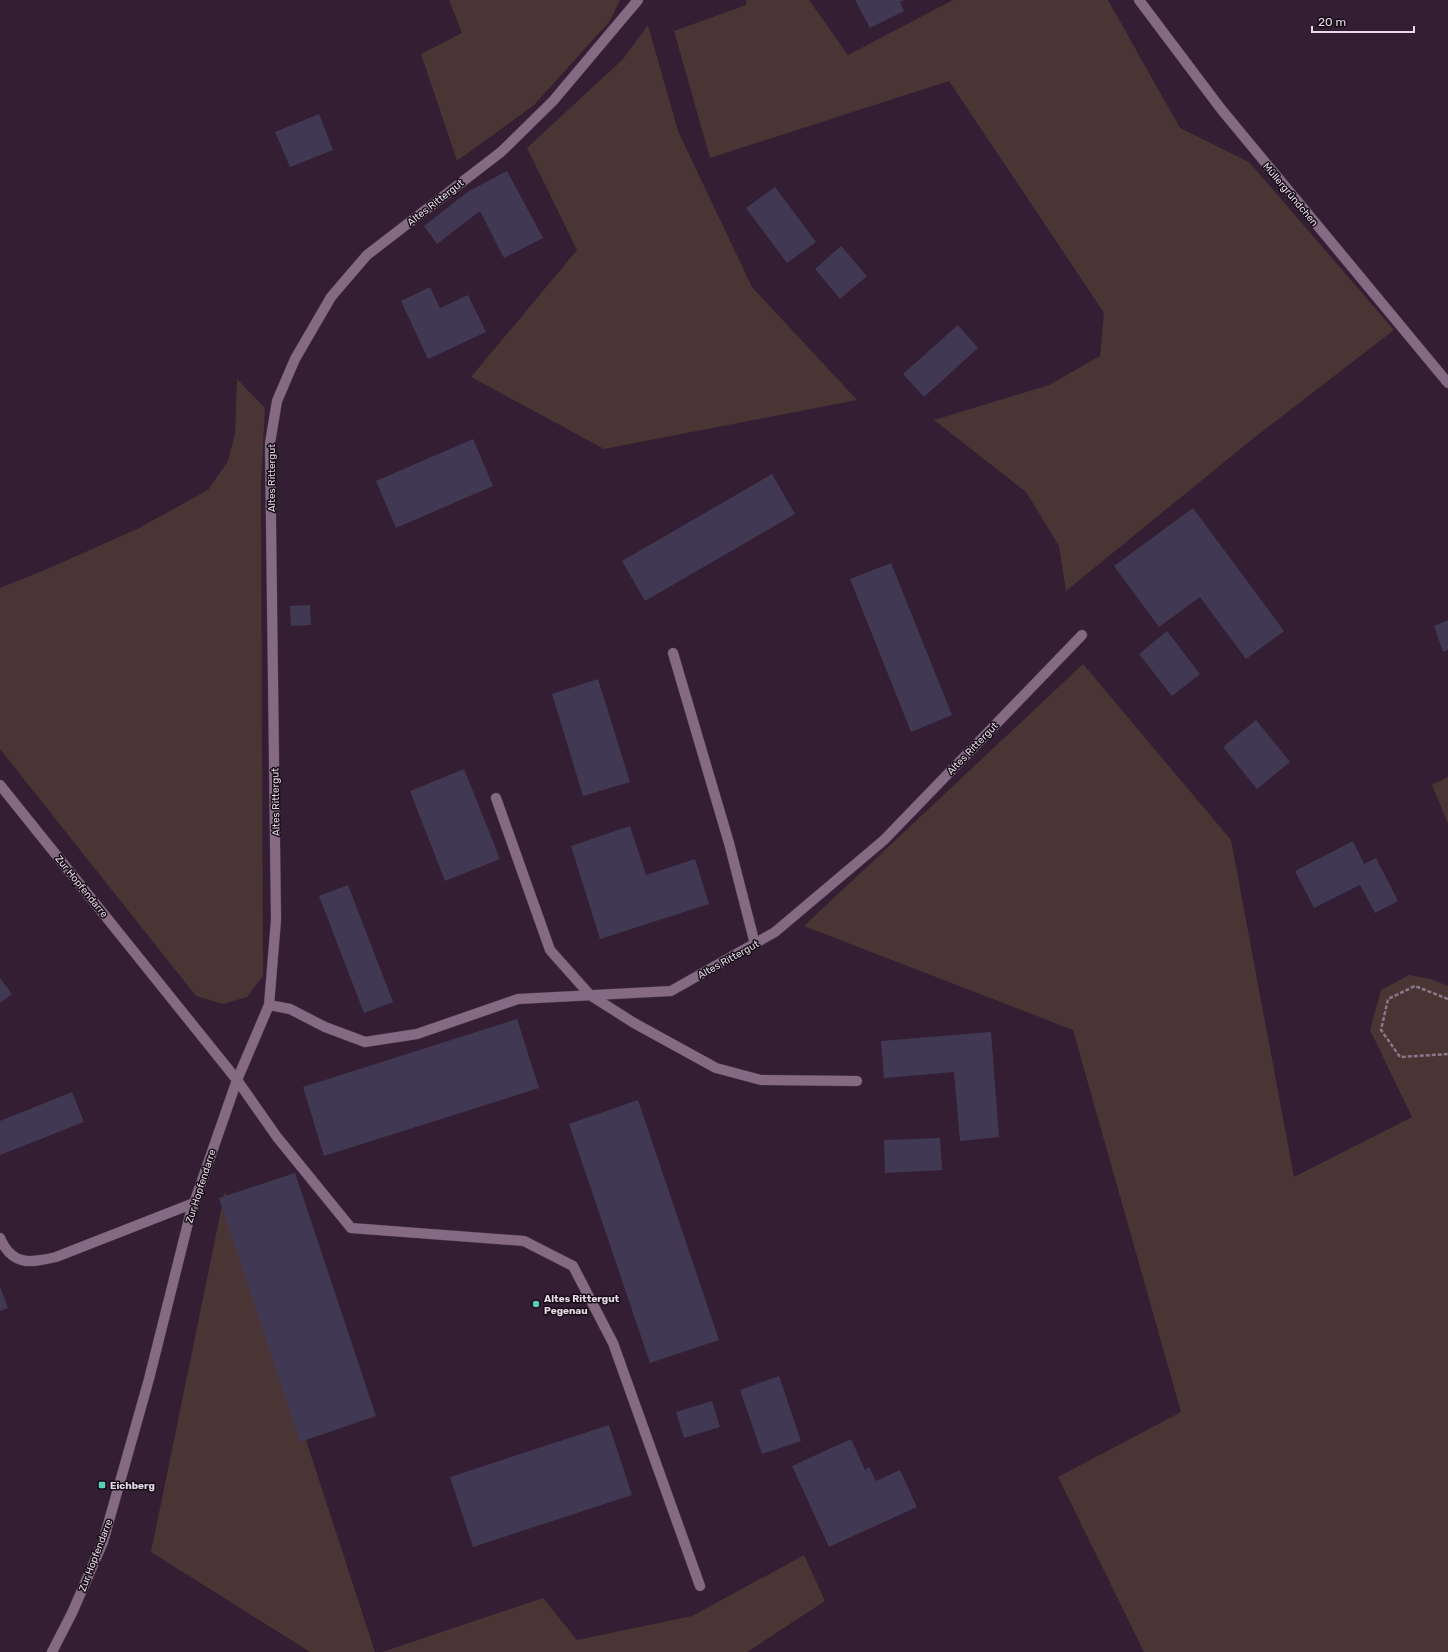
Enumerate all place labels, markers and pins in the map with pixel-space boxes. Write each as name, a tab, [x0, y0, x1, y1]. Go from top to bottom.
place label: Altes Rittergut Pegenau	[544, 1293, 620, 1317]
marker: Altes Rittergut Pegenau	[531, 1299, 541, 1309]
marker: Eichberg	[97, 1480, 107, 1490]
place label: Eichberg	[110, 1480, 155, 1492]

